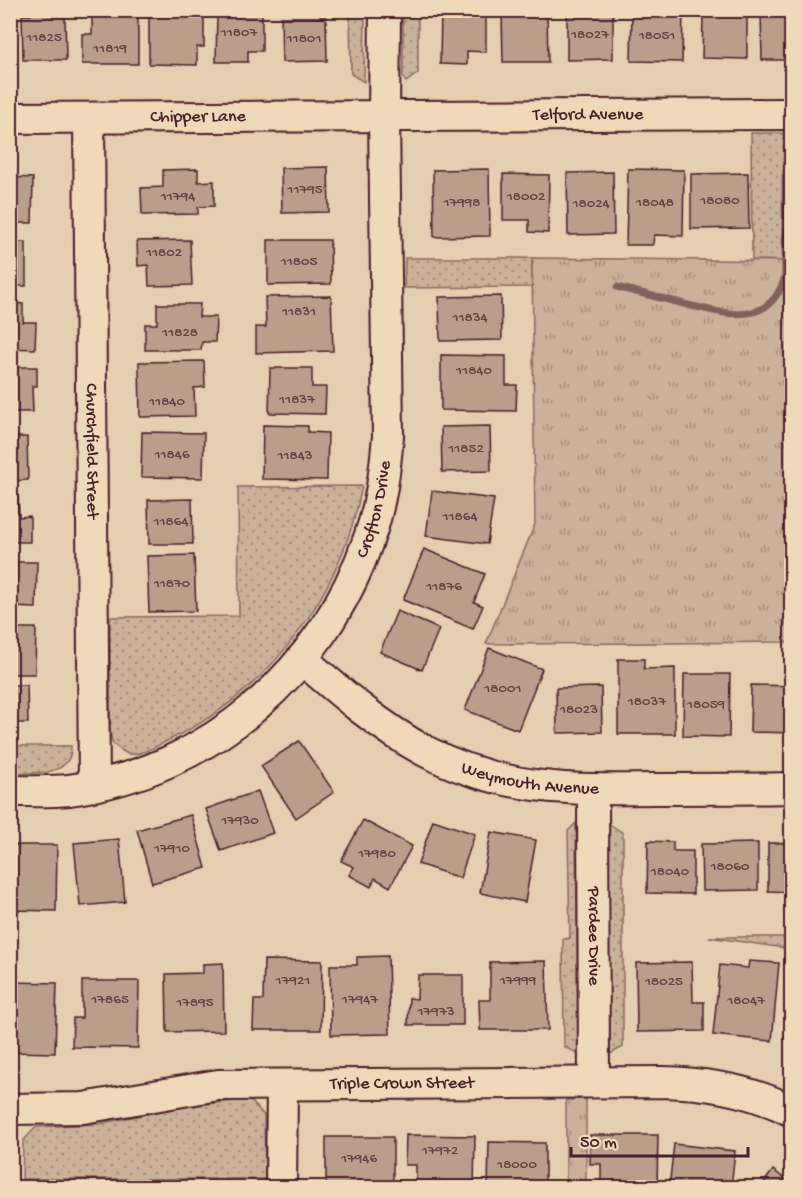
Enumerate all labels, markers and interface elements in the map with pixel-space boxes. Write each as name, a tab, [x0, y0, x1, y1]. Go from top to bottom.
house number: 11807	[220, 24, 259, 42]
house number: 18027	[570, 26, 610, 44]
house number: 18051	[638, 27, 675, 45]
house number: 11825	[25, 29, 62, 47]
house number: 11801	[286, 30, 321, 48]
house number: 11819	[92, 40, 127, 58]
street label: Telford Avenue	[532, 104, 644, 126]
street label: Chipper Lane	[150, 106, 246, 128]
house number: 11795	[286, 181, 323, 199]
house number: 11794	[160, 188, 195, 206]
house number: 18002	[506, 188, 545, 206]
house number: 18080	[699, 192, 740, 210]
house number: 17998	[442, 194, 481, 212]
house number: 18048	[635, 194, 674, 212]
house number: 18024	[571, 195, 610, 213]
house number: 11802	[145, 244, 182, 262]
house number: 11805	[280, 253, 317, 271]
house number: 11831	[281, 303, 316, 321]
house number: 11834	[451, 309, 488, 327]
house number: 11828	[161, 324, 198, 342]
house number: 11840	[455, 362, 492, 380]
street label: Churchfield Street	[80, 383, 103, 521]
house number: 11837	[278, 391, 316, 409]
house number: 11840	[148, 393, 185, 411]
house number: 11852	[447, 440, 484, 458]
house number: 11846	[153, 446, 190, 464]
house number: 11843	[276, 447, 313, 465]
street label: Crofton Drive	[352, 459, 396, 561]
house number: 11864	[441, 508, 478, 526]
house number: 11864	[152, 513, 189, 531]
house number: 11870	[153, 575, 191, 593]
house number: 11876	[425, 578, 462, 596]
house number: 18001	[483, 680, 522, 698]
house number: 18037	[627, 693, 667, 711]
house number: 18059	[686, 696, 726, 714]
house number: 18023	[559, 701, 598, 719]
street label: Weymouth Avenue	[458, 757, 600, 800]
house number: 17930	[220, 812, 259, 830]
house number: 17910	[153, 840, 190, 858]
house number: 17980	[357, 845, 397, 863]
house number: 18060	[710, 858, 750, 876]
house number: 18040	[650, 863, 690, 881]
street label: Pardee Drive	[583, 885, 604, 986]
house number: 17921	[275, 972, 310, 990]
house number: 17999	[499, 972, 537, 990]
house number: 18025	[644, 973, 683, 991]
house number: 17865	[90, 991, 129, 1009]
house number: 17947	[341, 991, 379, 1009]
house number: 18047	[726, 992, 766, 1010]
house number: 17895	[175, 994, 214, 1012]
house number: 17973	[417, 1003, 455, 1021]
street label: Triple Crown Street	[329, 1073, 476, 1095]
scale bar	[571, 1120, 748, 1158]
text: 50 m	[580, 1133, 617, 1154]
house number: 17972	[421, 1142, 458, 1160]
house number: 17946	[340, 1150, 377, 1168]
house number: 18000	[496, 1156, 537, 1174]

